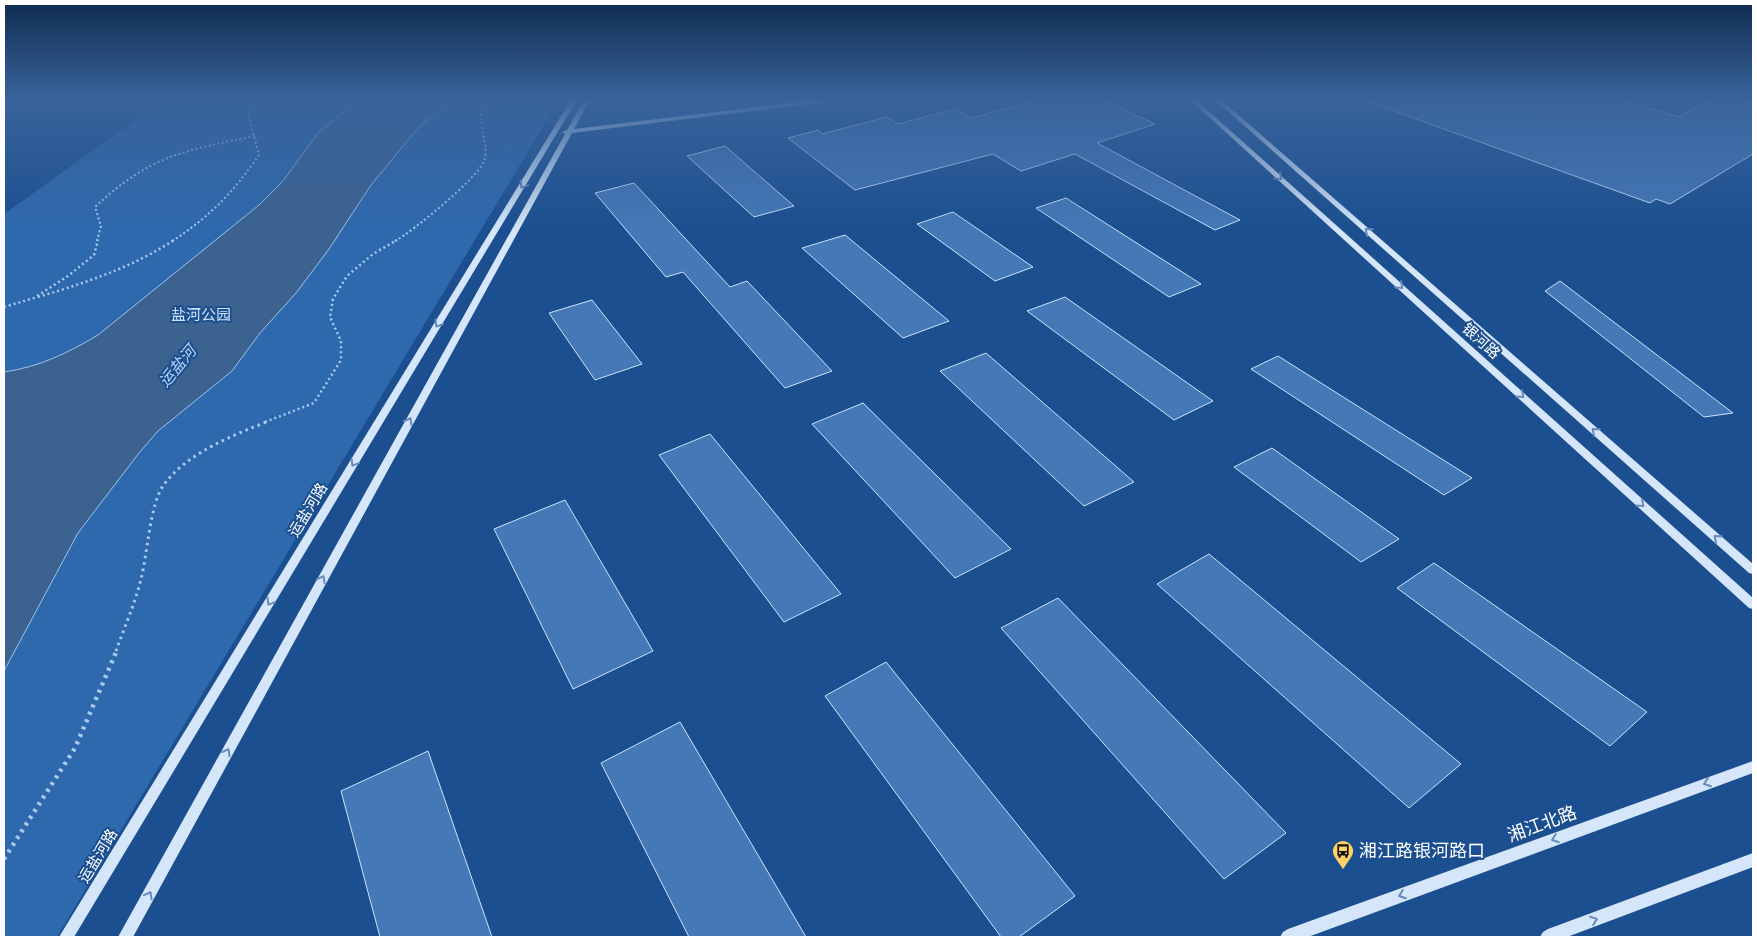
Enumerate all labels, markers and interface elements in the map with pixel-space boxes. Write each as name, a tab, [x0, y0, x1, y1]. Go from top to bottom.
one-way arrow	[1274, 172, 1283, 181]
one-way arrow	[519, 179, 529, 188]
one-way arrow	[1364, 228, 1373, 237]
one-way arrow	[1395, 280, 1404, 289]
park label: 盐河公园	[171, 305, 231, 324]
one-way arrow	[435, 318, 445, 327]
street label: 银河路	[1458, 319, 1504, 363]
water label: 运盐河	[154, 339, 202, 391]
one-way arrow	[1515, 389, 1524, 398]
one-way arrow	[403, 418, 413, 427]
one-way arrow	[1591, 428, 1600, 437]
one-way arrow	[351, 457, 361, 466]
street label: 运盐河路	[284, 479, 331, 540]
one-way arrow	[1636, 498, 1645, 507]
one-way arrow	[1713, 535, 1722, 544]
one-way arrow	[316, 575, 326, 584]
one-way arrow	[266, 596, 276, 605]
one-way arrow	[221, 749, 231, 758]
one-way arrow	[1704, 777, 1712, 787]
street label: 湘江北路	[1504, 800, 1580, 847]
street label: 运盐河路	[74, 825, 121, 886]
one-way arrow	[1551, 833, 1560, 843]
bus stop icon: 湘江路银河路口	[1331, 839, 1355, 870]
place label: 湘江路银河路口	[1359, 839, 1485, 862]
one-way arrow	[1399, 889, 1407, 899]
one-way arrow	[143, 891, 153, 900]
one-way arrow	[1589, 916, 1598, 926]

